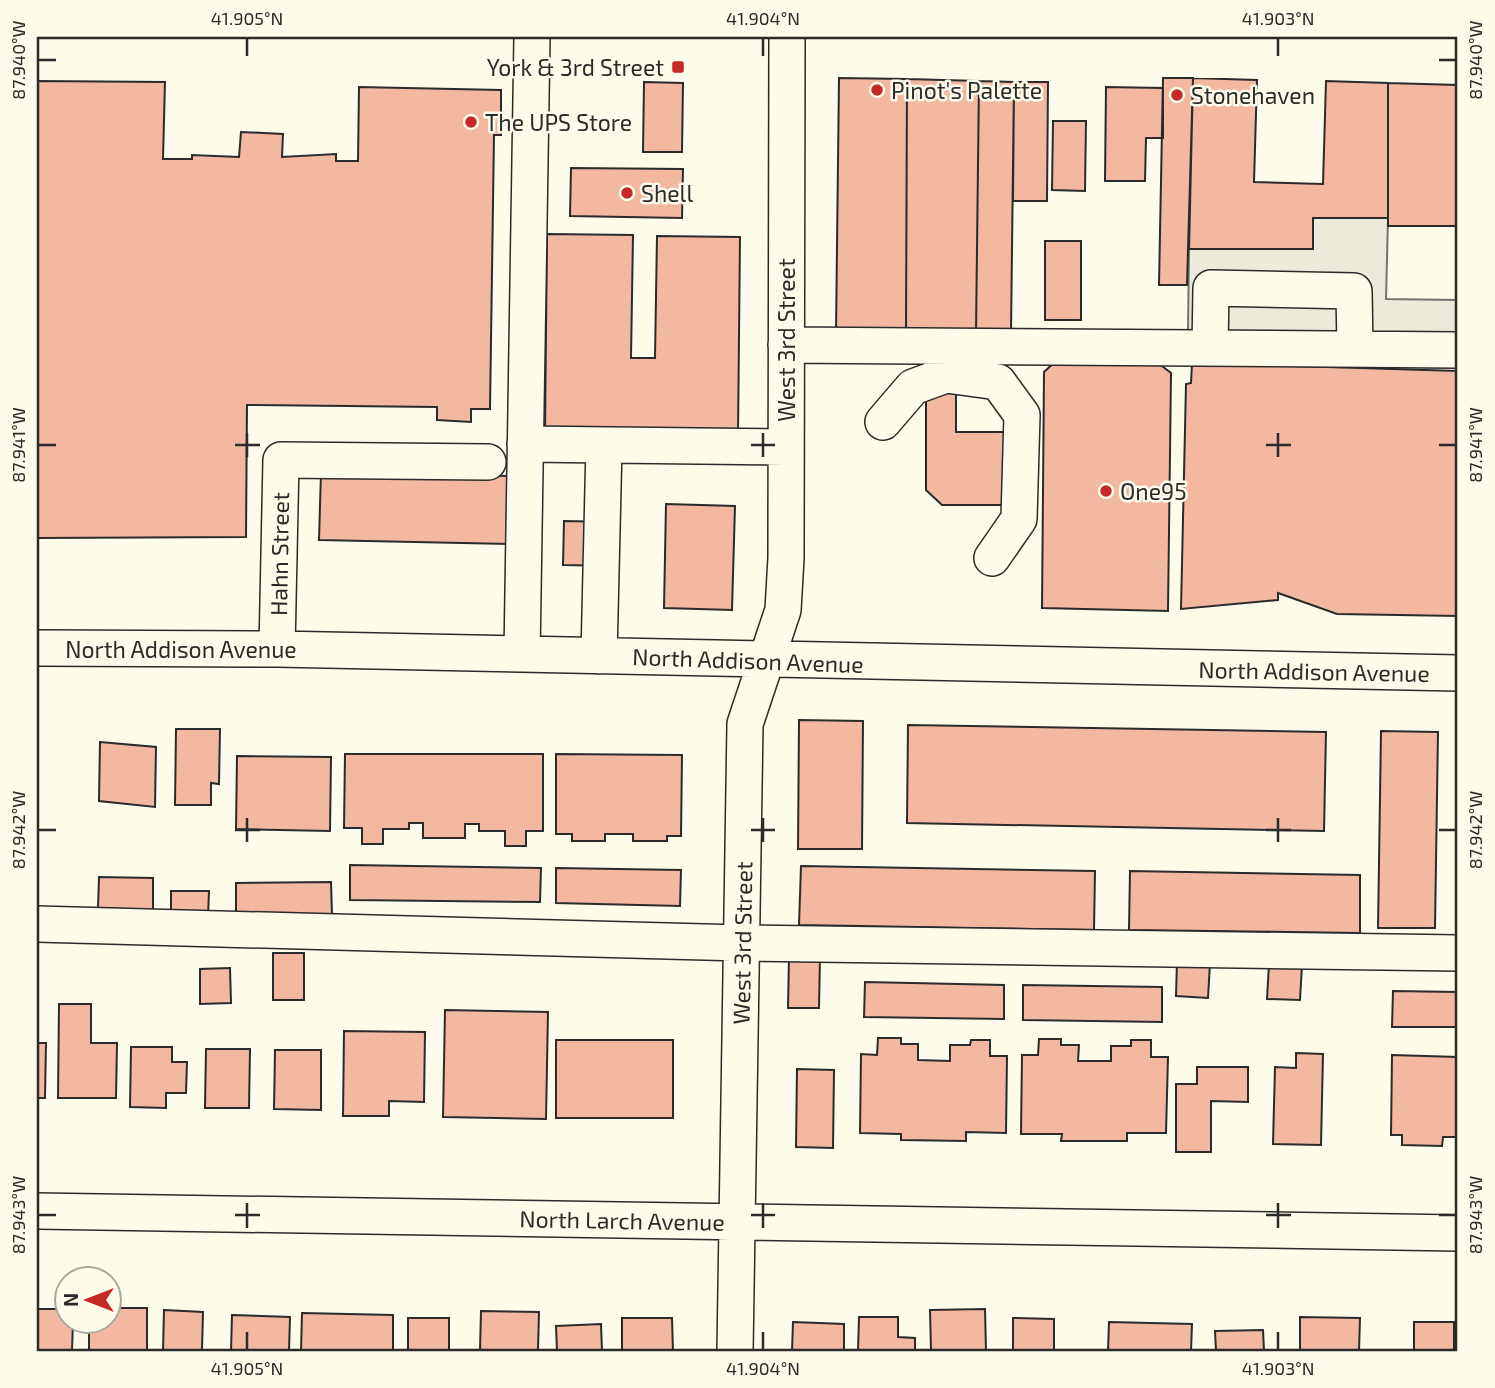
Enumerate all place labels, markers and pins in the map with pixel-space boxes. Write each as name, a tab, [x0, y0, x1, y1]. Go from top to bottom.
place label: York & 3rd Street	[487, 53, 664, 81]
marker: York & 3rd Street	[670, 59, 686, 75]
place label: Pinot's Palette	[891, 76, 1042, 104]
place label: Stonehaven	[1191, 81, 1315, 109]
marker: Pinot's Palette	[869, 82, 885, 98]
marker: Stonehaven	[1169, 87, 1185, 103]
place label: The UPS Store	[485, 108, 632, 136]
marker: The UPS Store	[463, 114, 479, 130]
place label: Shell	[641, 179, 693, 207]
marker: Shell	[619, 185, 635, 201]
place label: One95	[1120, 477, 1187, 505]
marker: One95	[1098, 483, 1114, 499]

